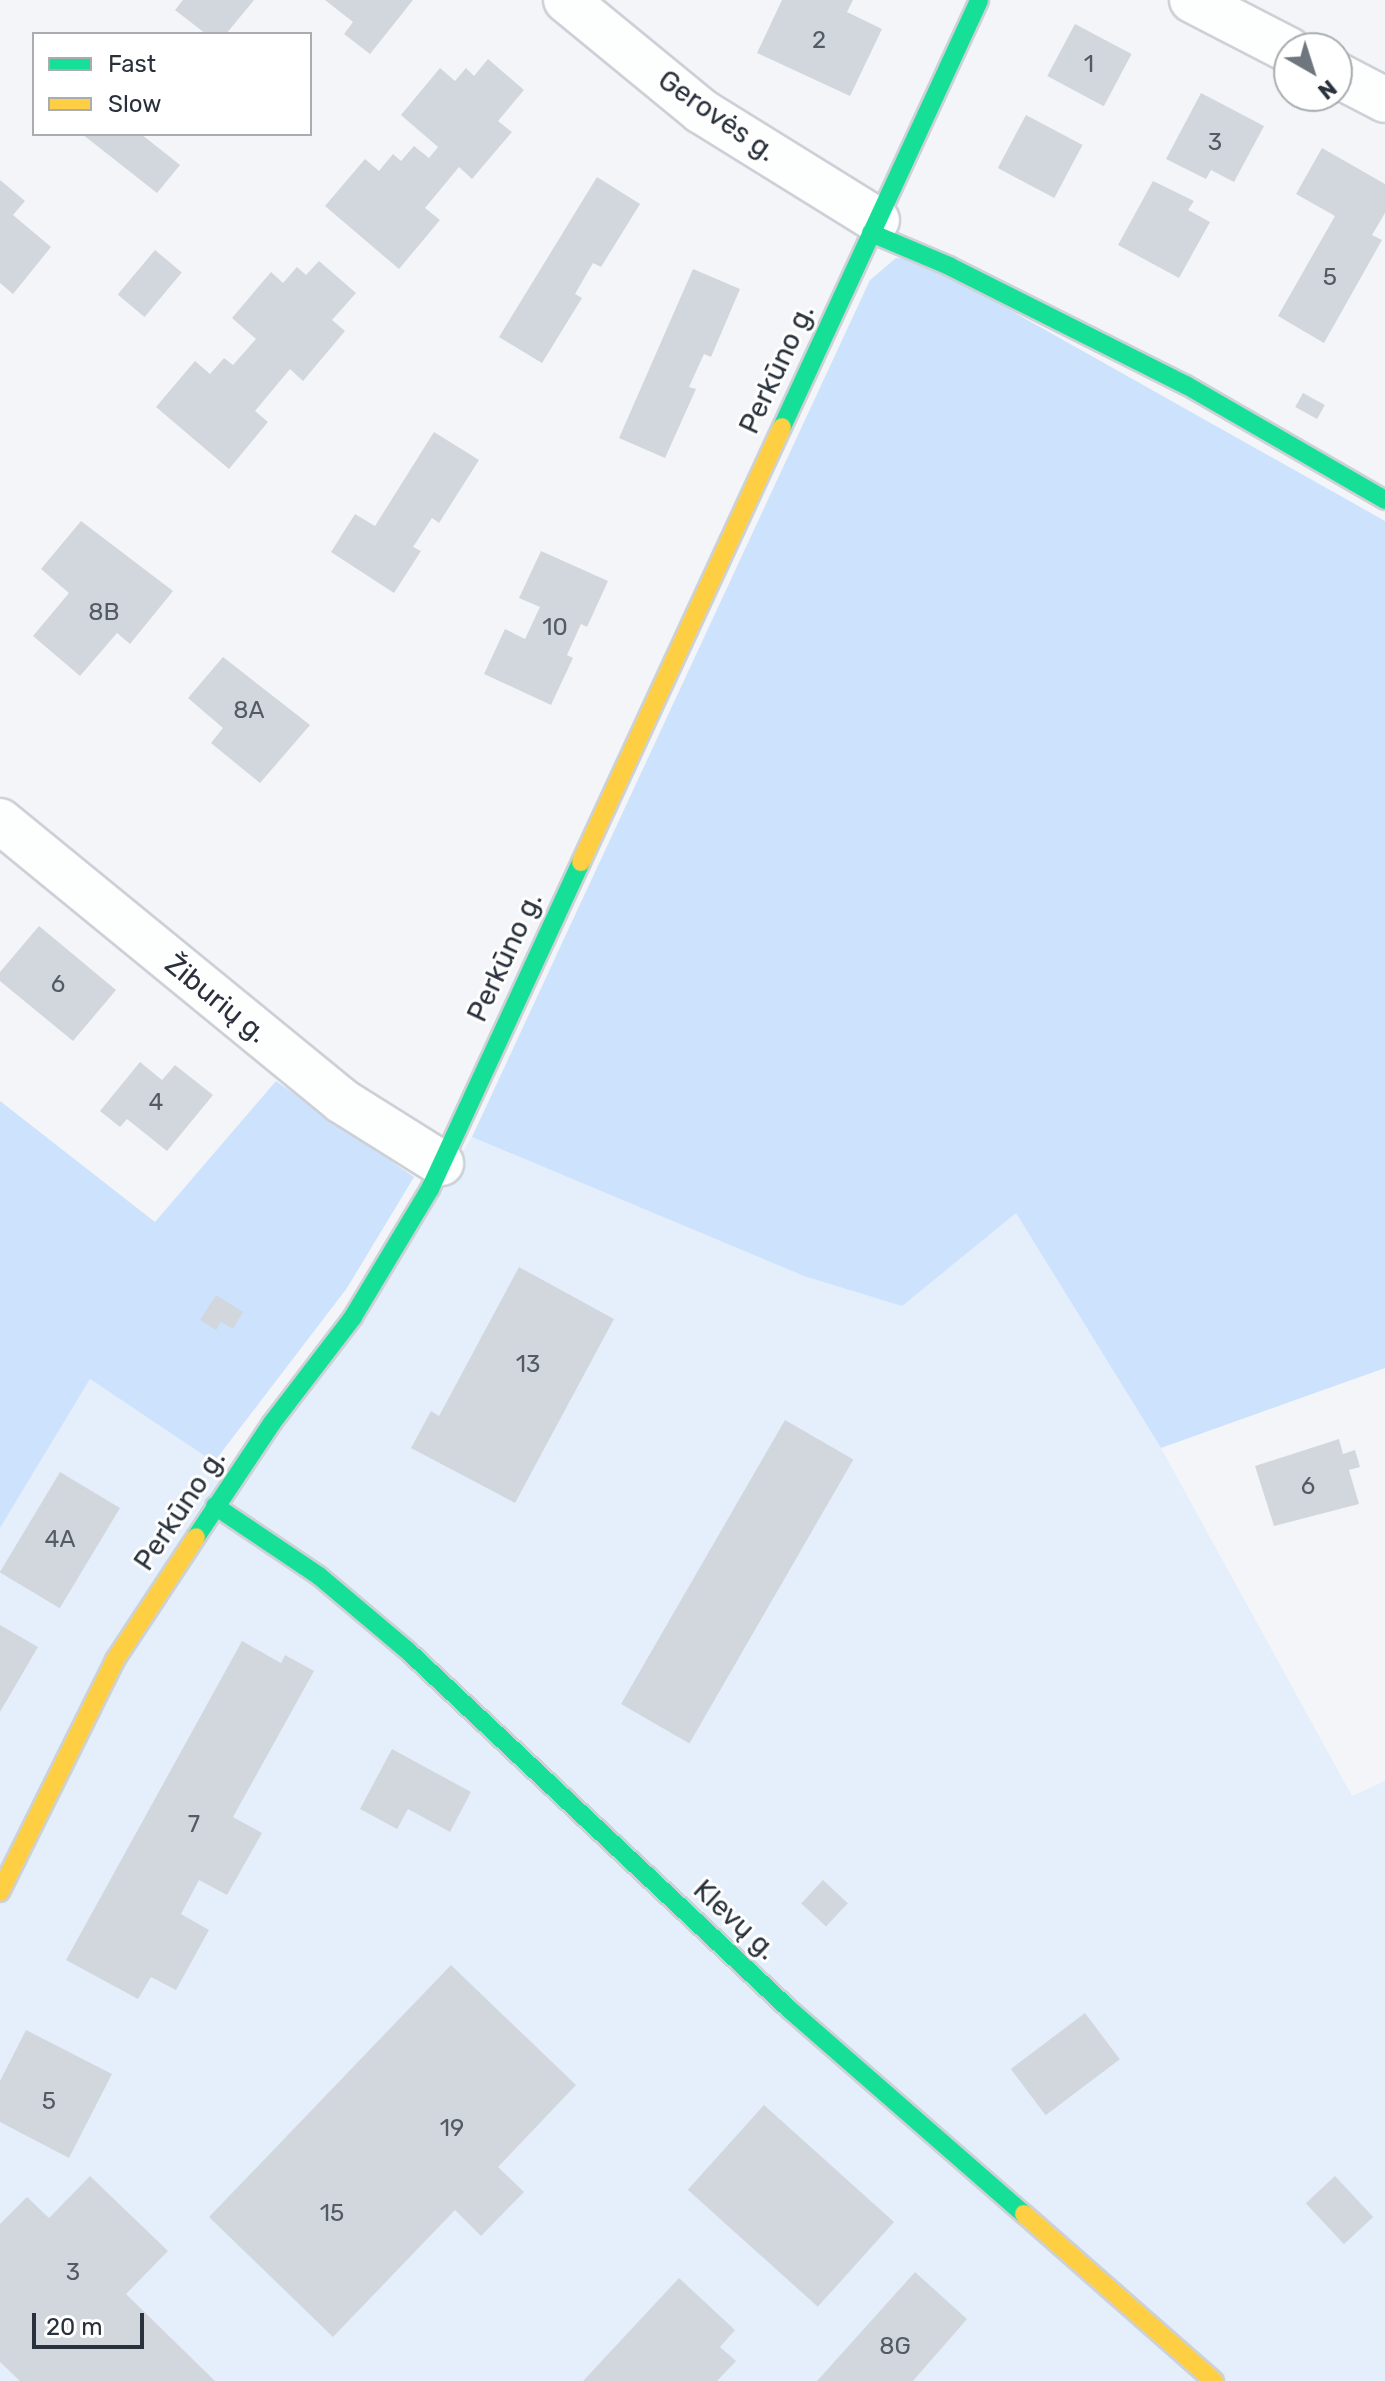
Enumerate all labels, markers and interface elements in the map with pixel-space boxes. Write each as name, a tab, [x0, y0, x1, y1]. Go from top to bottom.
house number: 2	[812, 27, 826, 55]
legend	[32, 32, 312, 136]
north arrow	[1273, 32, 1353, 112]
text: Fast	[108, 50, 156, 78]
house number: 1	[1084, 51, 1094, 79]
street label: Gerovės g.	[652, 63, 782, 169]
text: N	[1313, 74, 1342, 105]
text: Slow	[108, 90, 161, 118]
house number: 3	[1208, 129, 1222, 157]
house number: 5	[1323, 264, 1337, 292]
street label: Perkūno g.	[732, 299, 822, 439]
house number: 8B	[88, 599, 120, 627]
house number: 10	[542, 614, 568, 642]
house number: 8A	[233, 697, 265, 725]
street label: Perkūno g.	[460, 887, 550, 1027]
street label: Žiburių g.	[158, 948, 274, 1050]
house number: 6	[51, 971, 65, 999]
house number: 4	[149, 1089, 163, 1117]
house number: 13	[516, 1351, 540, 1379]
street label: Perkūno g.	[127, 1443, 233, 1577]
house number: 6	[1301, 1473, 1315, 1501]
house number: 4A	[45, 1526, 75, 1554]
house number: 7	[188, 1811, 200, 1839]
street label: Klevų g.	[686, 1873, 784, 1967]
house number: 5	[42, 2088, 56, 2116]
house number: 19	[440, 2115, 464, 2143]
house number: 15	[320, 2200, 344, 2228]
house number: 3	[66, 2259, 80, 2287]
scale bar	[36, 2297, 148, 2347]
text: 20 m	[46, 2313, 103, 2341]
house number: 8G	[879, 2333, 911, 2361]

